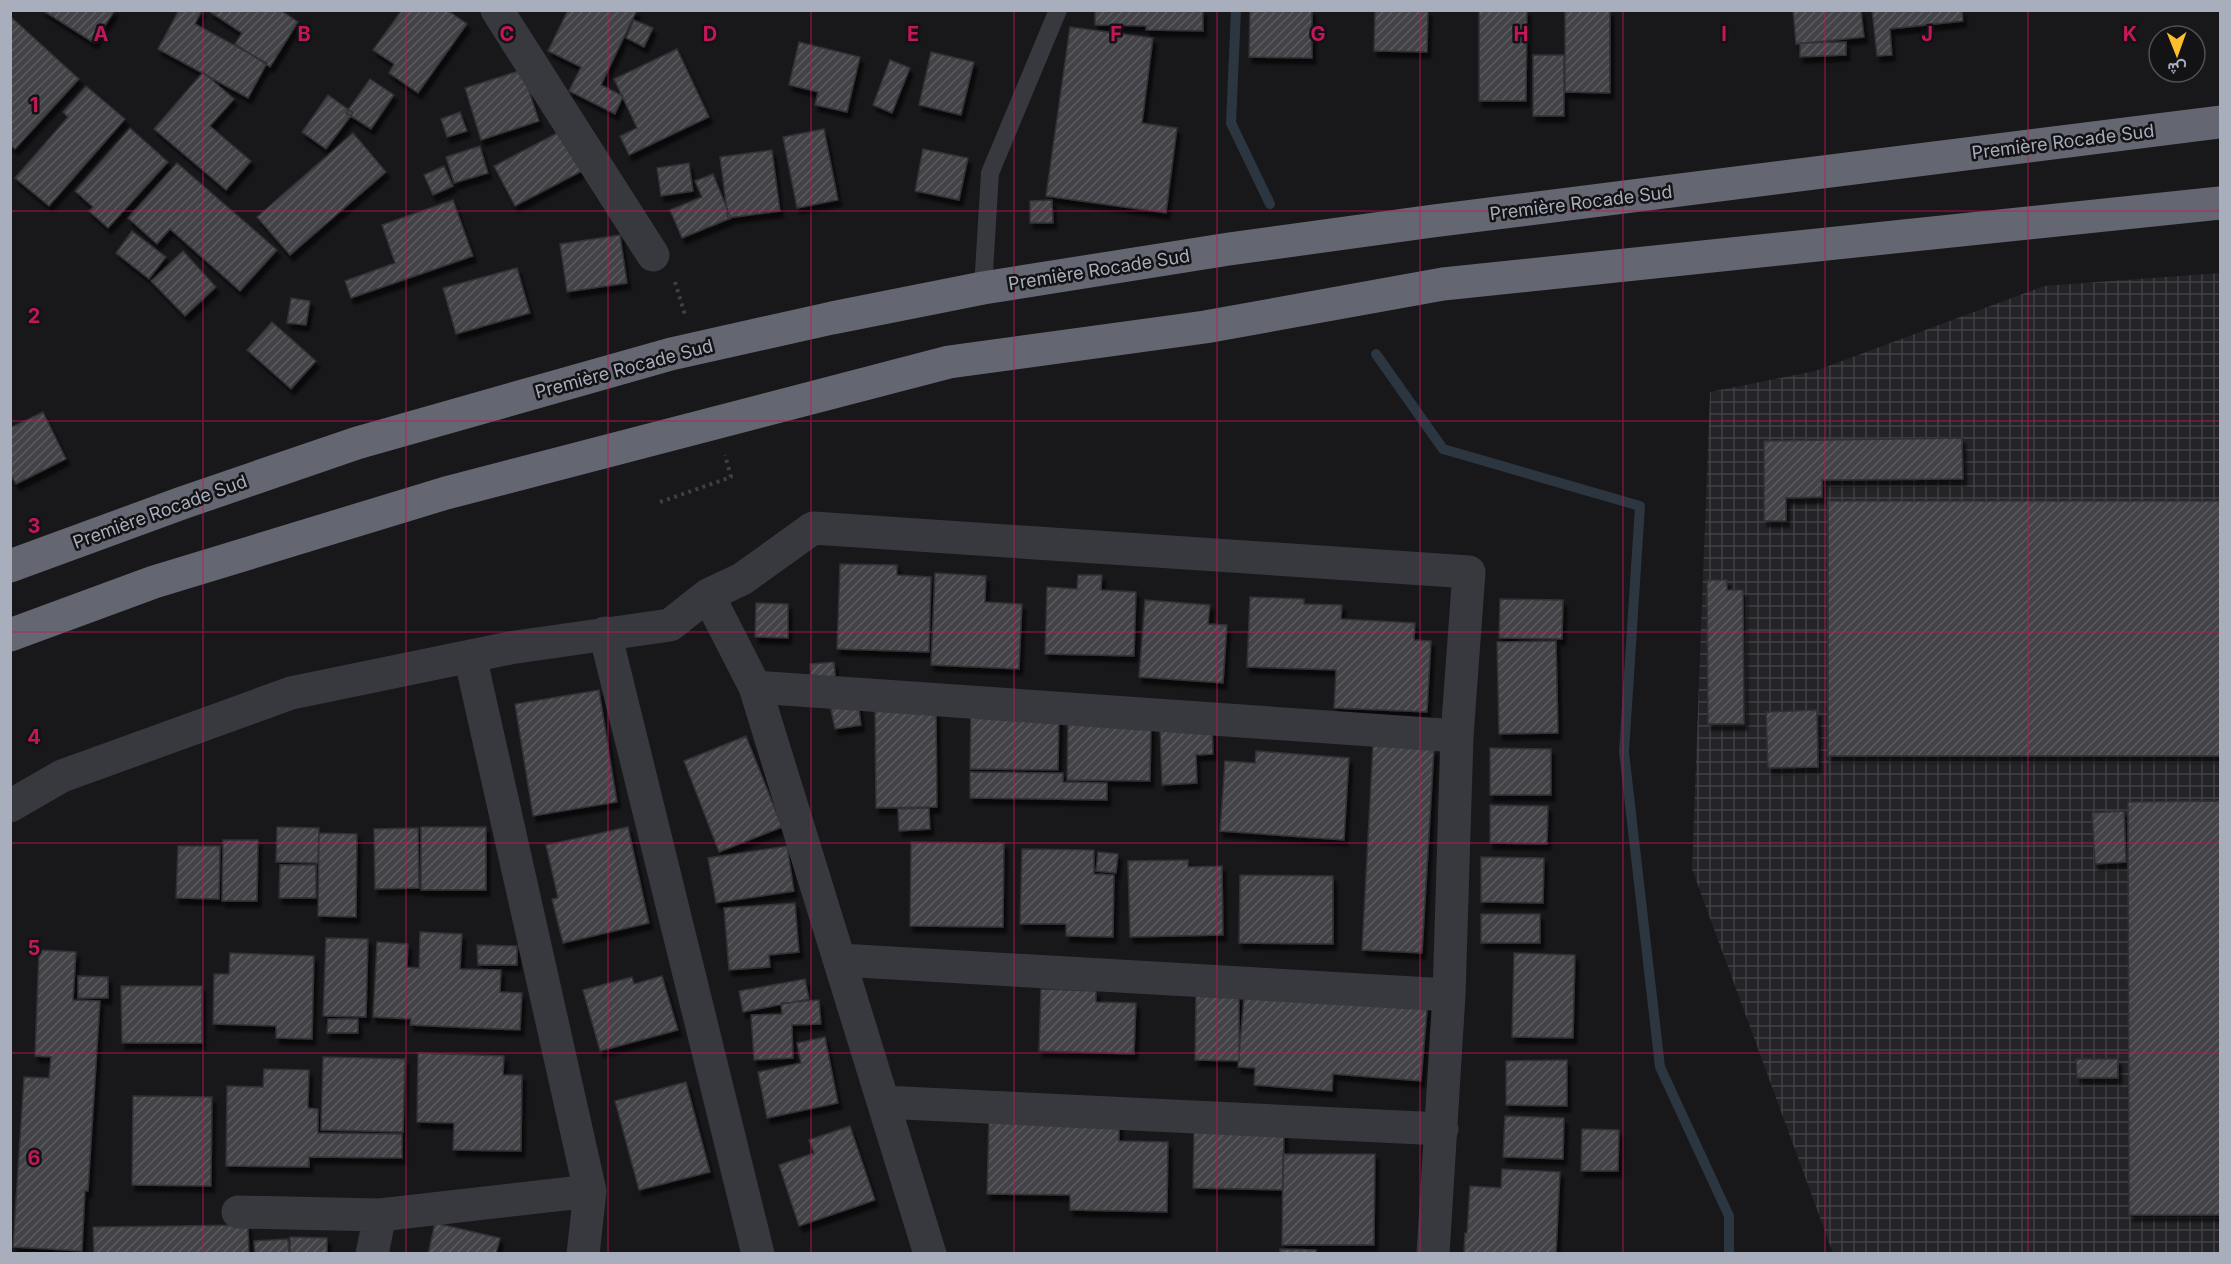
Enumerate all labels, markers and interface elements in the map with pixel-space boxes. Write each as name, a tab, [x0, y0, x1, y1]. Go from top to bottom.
text: A	[94, 22, 109, 46]
text: B	[297, 22, 311, 46]
text: C	[500, 22, 514, 46]
text: D	[703, 22, 717, 46]
text: E	[907, 22, 919, 46]
text: F	[1110, 22, 1122, 46]
text: G	[1310, 22, 1326, 46]
text: H	[1514, 22, 1528, 46]
text: I	[1721, 22, 1727, 46]
text: J	[1921, 22, 1933, 46]
text: K	[2123, 22, 2137, 46]
north arrow	[2147, 24, 2207, 84]
text: ش	[2167, 59, 2187, 79]
text: 1	[30, 93, 38, 117]
street label: Première Rocade Sud	[1971, 120, 2155, 163]
street label: Première Rocade Sud	[1489, 181, 1673, 224]
street label: Première Rocade Sud	[1007, 245, 1191, 294]
text: 2	[28, 304, 40, 328]
street label: Première Rocade Sud	[532, 335, 715, 402]
street label: Première Rocade Sud	[70, 470, 250, 553]
text: 3	[28, 514, 40, 538]
text: 4	[27, 725, 41, 749]
text: 5	[28, 936, 40, 960]
text: 6	[28, 1146, 41, 1170]

